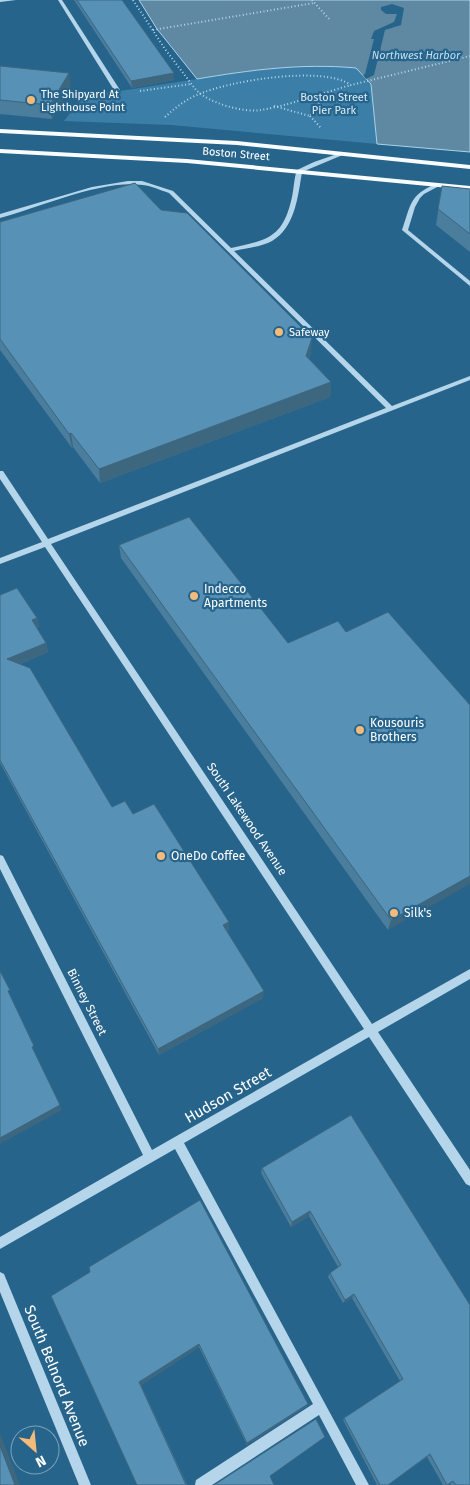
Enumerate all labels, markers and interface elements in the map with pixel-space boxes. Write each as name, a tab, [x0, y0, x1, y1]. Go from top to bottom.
water label: Northwest Harbor	[372, 49, 461, 62]
place label: The Shipyard At Lighthouse Point	[41, 88, 125, 114]
park label: Boston Street Pier Park	[300, 91, 368, 117]
marker: The Shipyard At Lighthouse Point	[25, 94, 37, 106]
street label: Boston Street	[202, 145, 270, 163]
marker: Safeway	[273, 326, 285, 338]
place label: Safeway	[289, 326, 330, 339]
place label: Indecco Apartments	[204, 582, 268, 610]
marker: Indecco Apartments	[188, 590, 200, 602]
place label: Kousouris Brothers	[370, 716, 425, 744]
marker: Kousouris Brothers	[354, 724, 366, 736]
street label: South Lakewood Avenue	[204, 760, 290, 878]
place label: OneDo Coffee	[171, 849, 245, 863]
marker: OneDo Coffee	[155, 850, 167, 862]
place label: Silk's	[404, 906, 432, 920]
marker: Silk's	[388, 907, 400, 919]
street label: Binney Street	[64, 966, 110, 1038]
street label: Hudson Street	[181, 1063, 275, 1127]
street label: South Belnord Avenue	[20, 1303, 94, 1449]
north arrow	[10, 1425, 60, 1475]
text: N	[33, 1451, 49, 1471]

